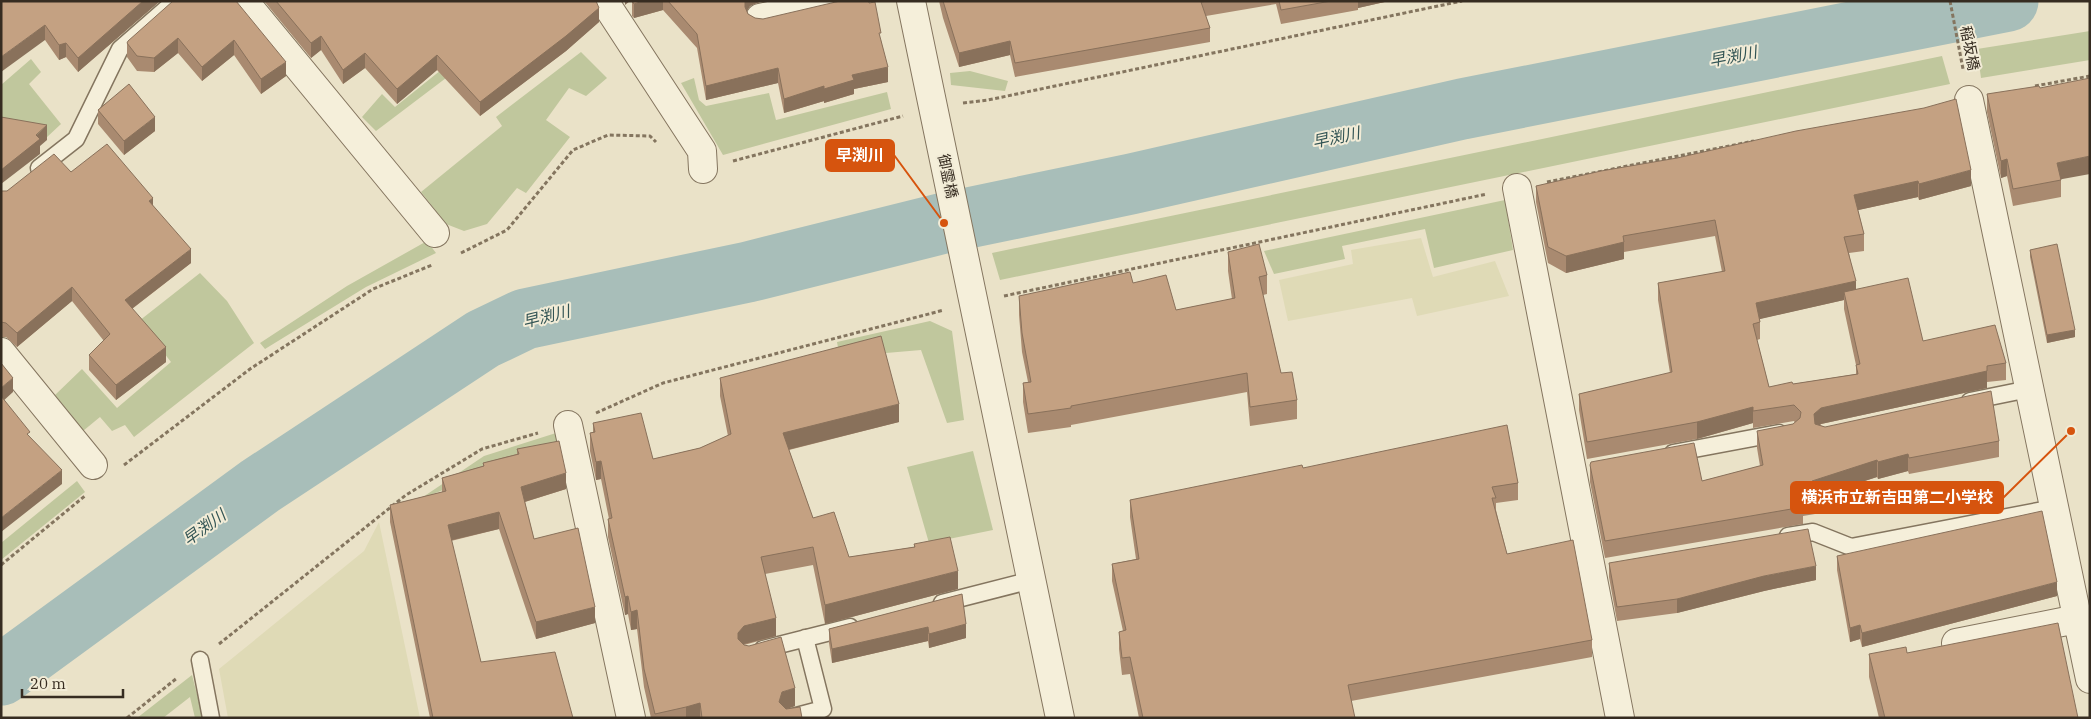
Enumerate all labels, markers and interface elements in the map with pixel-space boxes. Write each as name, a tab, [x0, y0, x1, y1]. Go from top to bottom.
street label: 稲坂橋	[1956, 24, 1984, 72]
water label: 早渕川	[1708, 41, 1760, 70]
water label: 早渕川	[1310, 122, 1364, 152]
callout: 早渕川	[826, 140, 894, 171]
text: 早渕川	[836, 145, 884, 165]
street label: 御霊橋	[934, 152, 962, 200]
water label: 早渕川	[520, 300, 574, 332]
callout: 横浜市立新吉田第二小学校	[1791, 482, 2003, 513]
text: 横浜市立新吉田第二小学校	[1801, 487, 1993, 507]
water label: 早渕川	[179, 504, 231, 549]
scale bar	[22, 666, 124, 698]
text: 20 m	[30, 674, 66, 693]

